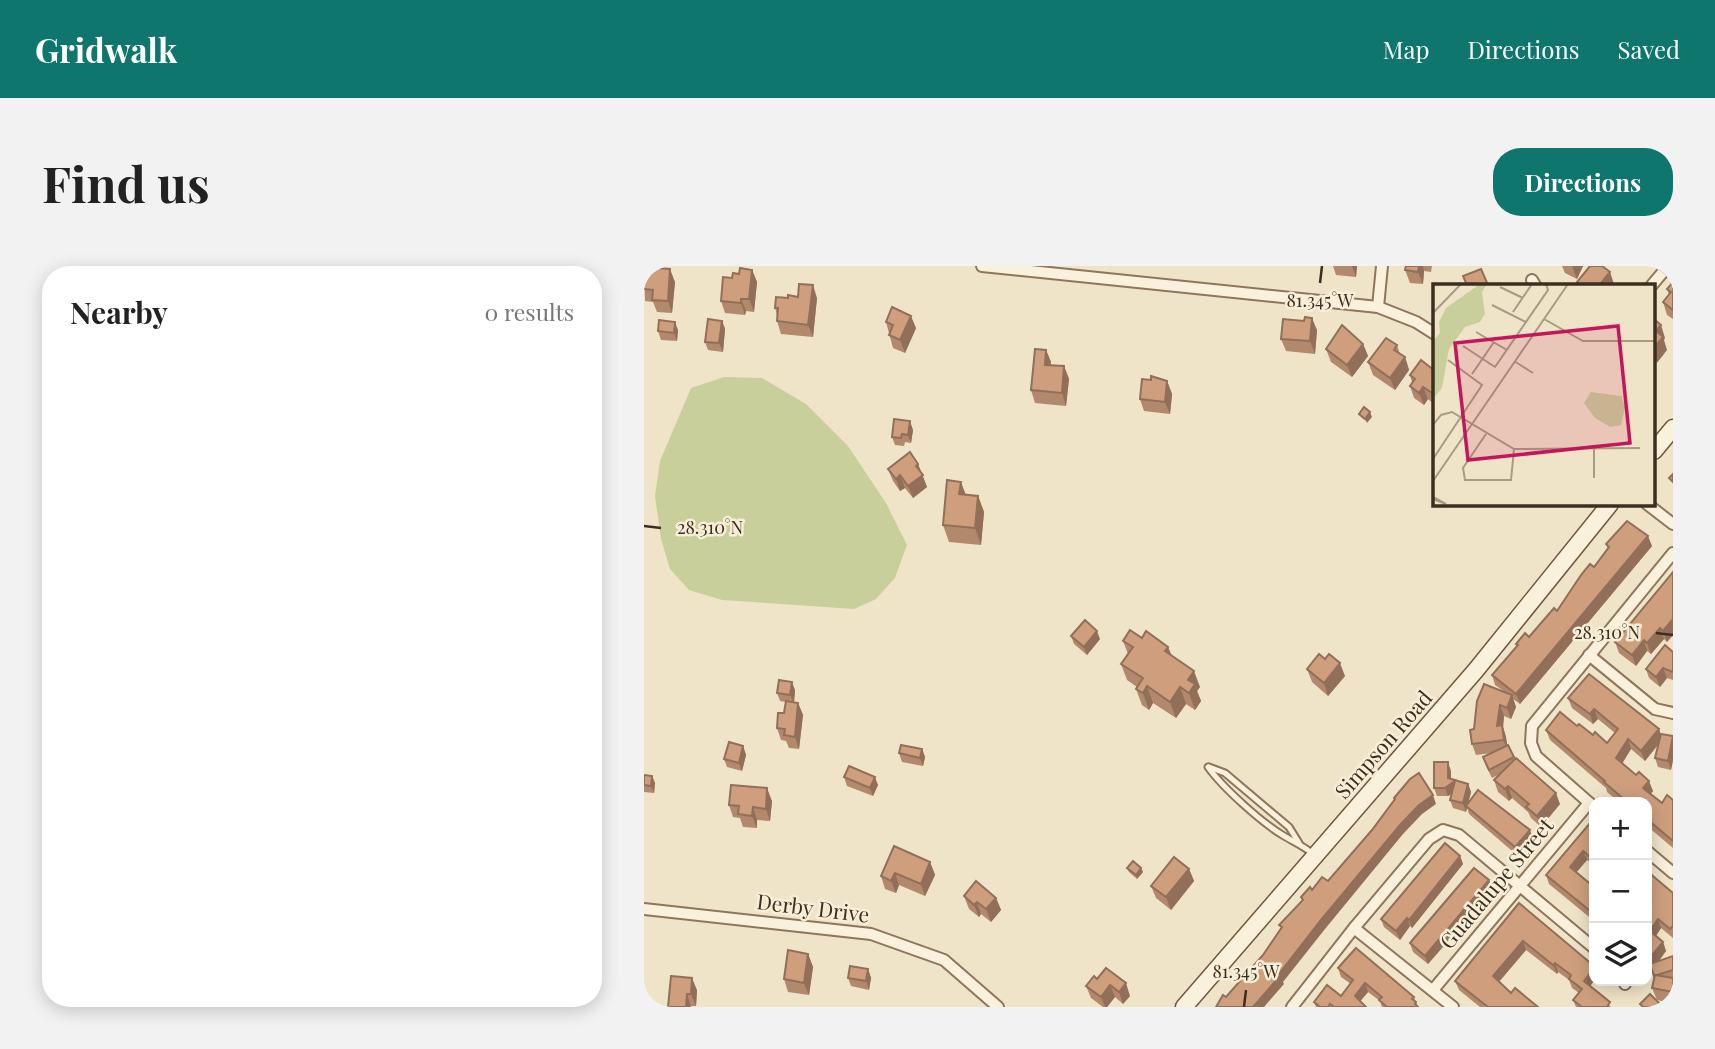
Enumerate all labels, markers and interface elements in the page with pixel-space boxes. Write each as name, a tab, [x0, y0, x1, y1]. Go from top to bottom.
text: Gridwalk	[35, 27, 177, 71]
text: Map	[1383, 33, 1429, 65]
text: Directions	[1467, 33, 1580, 65]
text: Saved	[1618, 33, 1680, 65]
button: Directions	[1493, 148, 1673, 216]
text: Find us	[42, 150, 210, 215]
inset map	[1433, 284, 1656, 506]
text: 81.345°W	[1286, 288, 1354, 312]
text: Nearby	[70, 292, 168, 332]
text: 0 results	[484, 296, 574, 327]
text: 28.310°N	[677, 515, 743, 539]
text: 28.310°N	[1574, 620, 1640, 644]
street label: Simpson Road	[1328, 684, 1437, 804]
map controls	[1589, 797, 1652, 986]
button: +	[1589, 797, 1652, 860]
street label: Guadalupe Street	[1432, 811, 1559, 954]
button: −	[1589, 860, 1652, 923]
street label: Derby Drive	[755, 886, 871, 928]
button: layers	[1589, 923, 1652, 986]
text: 81.345°W	[1212, 959, 1280, 983]

